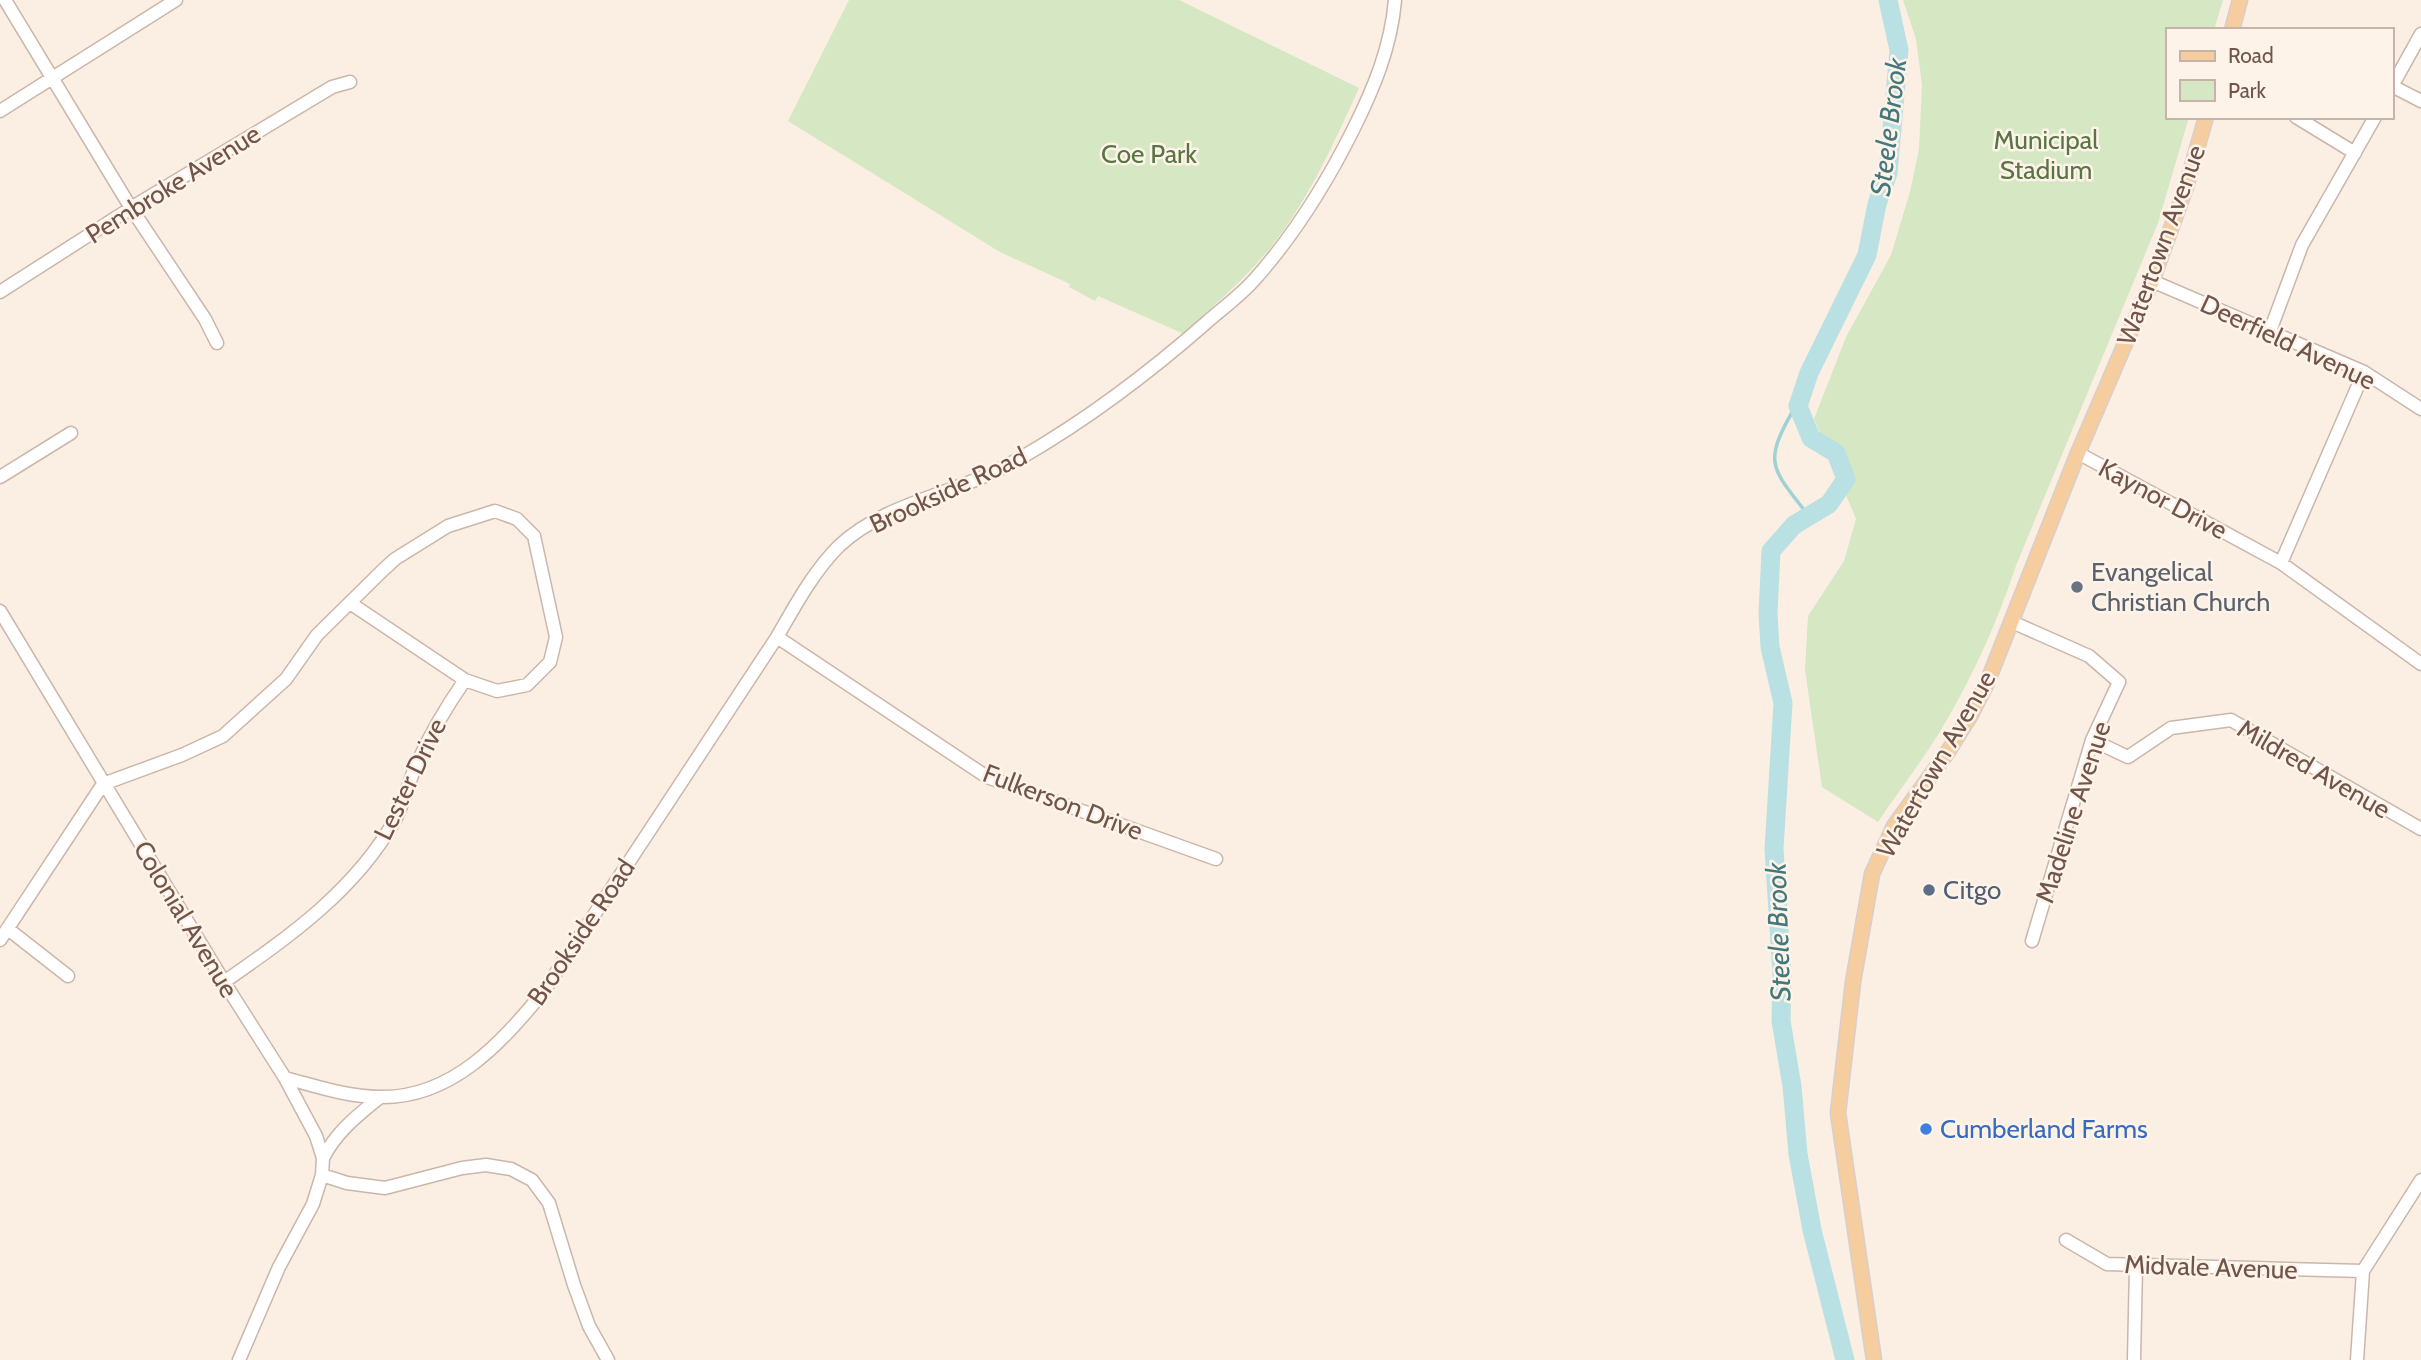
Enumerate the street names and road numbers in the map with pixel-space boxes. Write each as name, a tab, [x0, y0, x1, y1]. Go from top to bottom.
street label: Pembroke Avenue	[80, 117, 266, 251]
street label: Watertown Avenue	[2110, 141, 2212, 349]
street label: Deerfield Avenue	[2195, 287, 2381, 397]
street label: Brookside Road	[864, 440, 1032, 540]
street label: Kaynor Drive	[2093, 452, 2233, 546]
street label: Watertown Avenue	[1870, 665, 2002, 863]
street label: Mildred Avenue	[2232, 712, 2396, 826]
street label: Lester Drive	[367, 713, 453, 845]
street label: Madeline Avenue	[2029, 717, 2117, 907]
street label: Fulkerson Drive	[979, 757, 1147, 847]
street label: Colonial Avenue	[127, 835, 245, 1003]
street label: Brookside Road	[520, 853, 642, 1011]
street label: Midvale Avenue	[2124, 1248, 2298, 1286]

